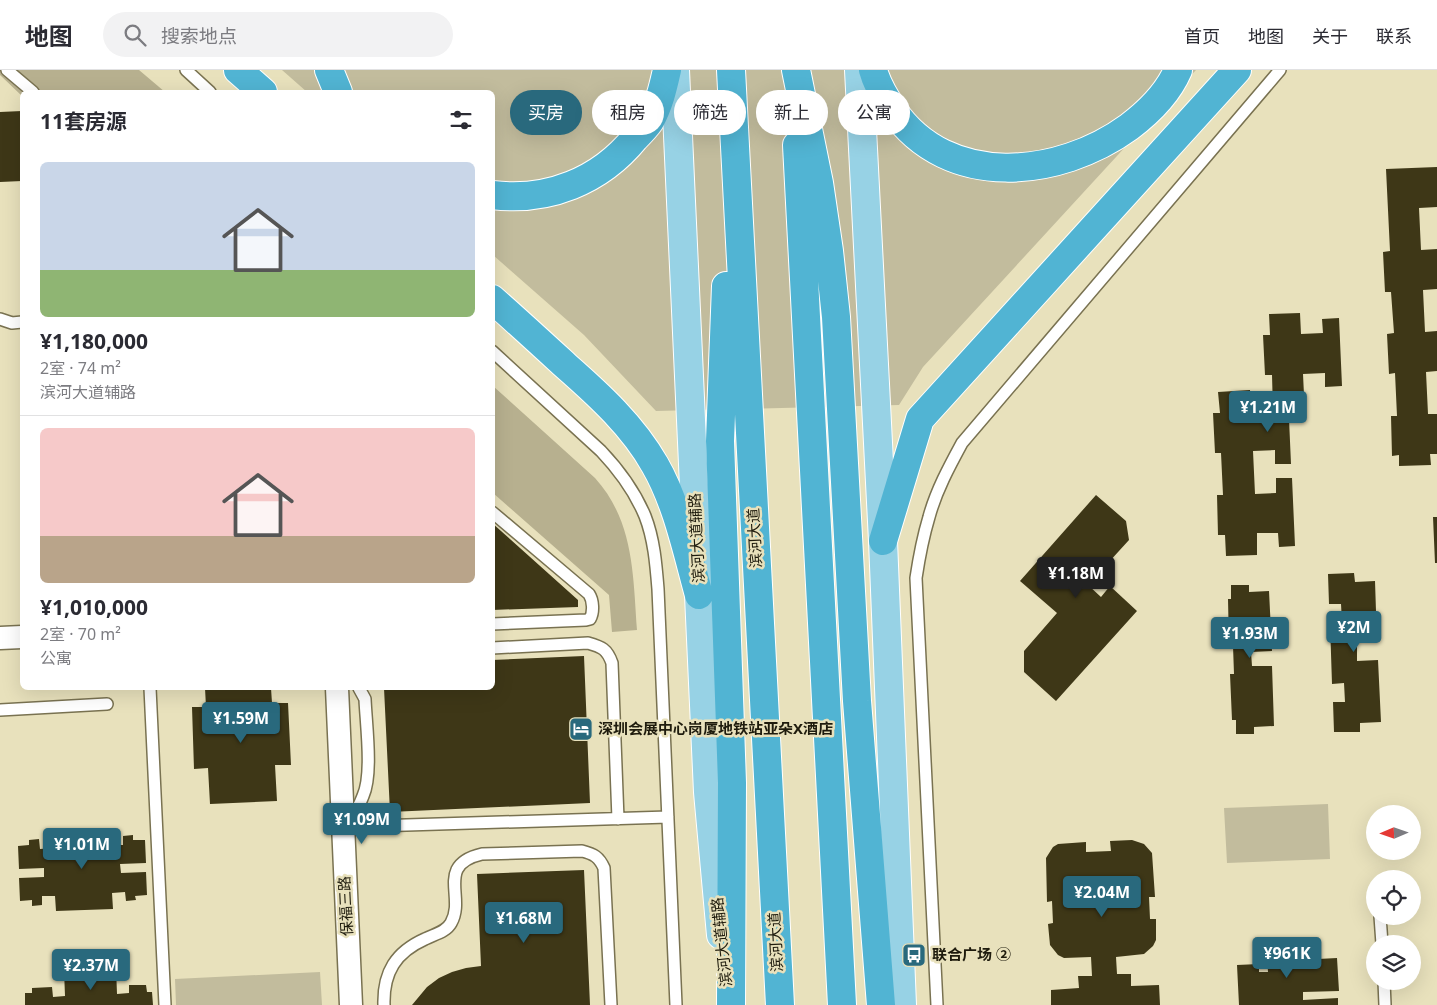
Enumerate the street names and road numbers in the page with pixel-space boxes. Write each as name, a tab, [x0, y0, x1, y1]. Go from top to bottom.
street label: 滨河大道辅路	[684, 493, 708, 584]
street label: 滨河大道	[742, 508, 766, 569]
street label: 保福三路	[333, 876, 357, 937]
street label: 滨河大道辅路	[706, 896, 736, 988]
street label: 滨河大道	[763, 912, 787, 973]

